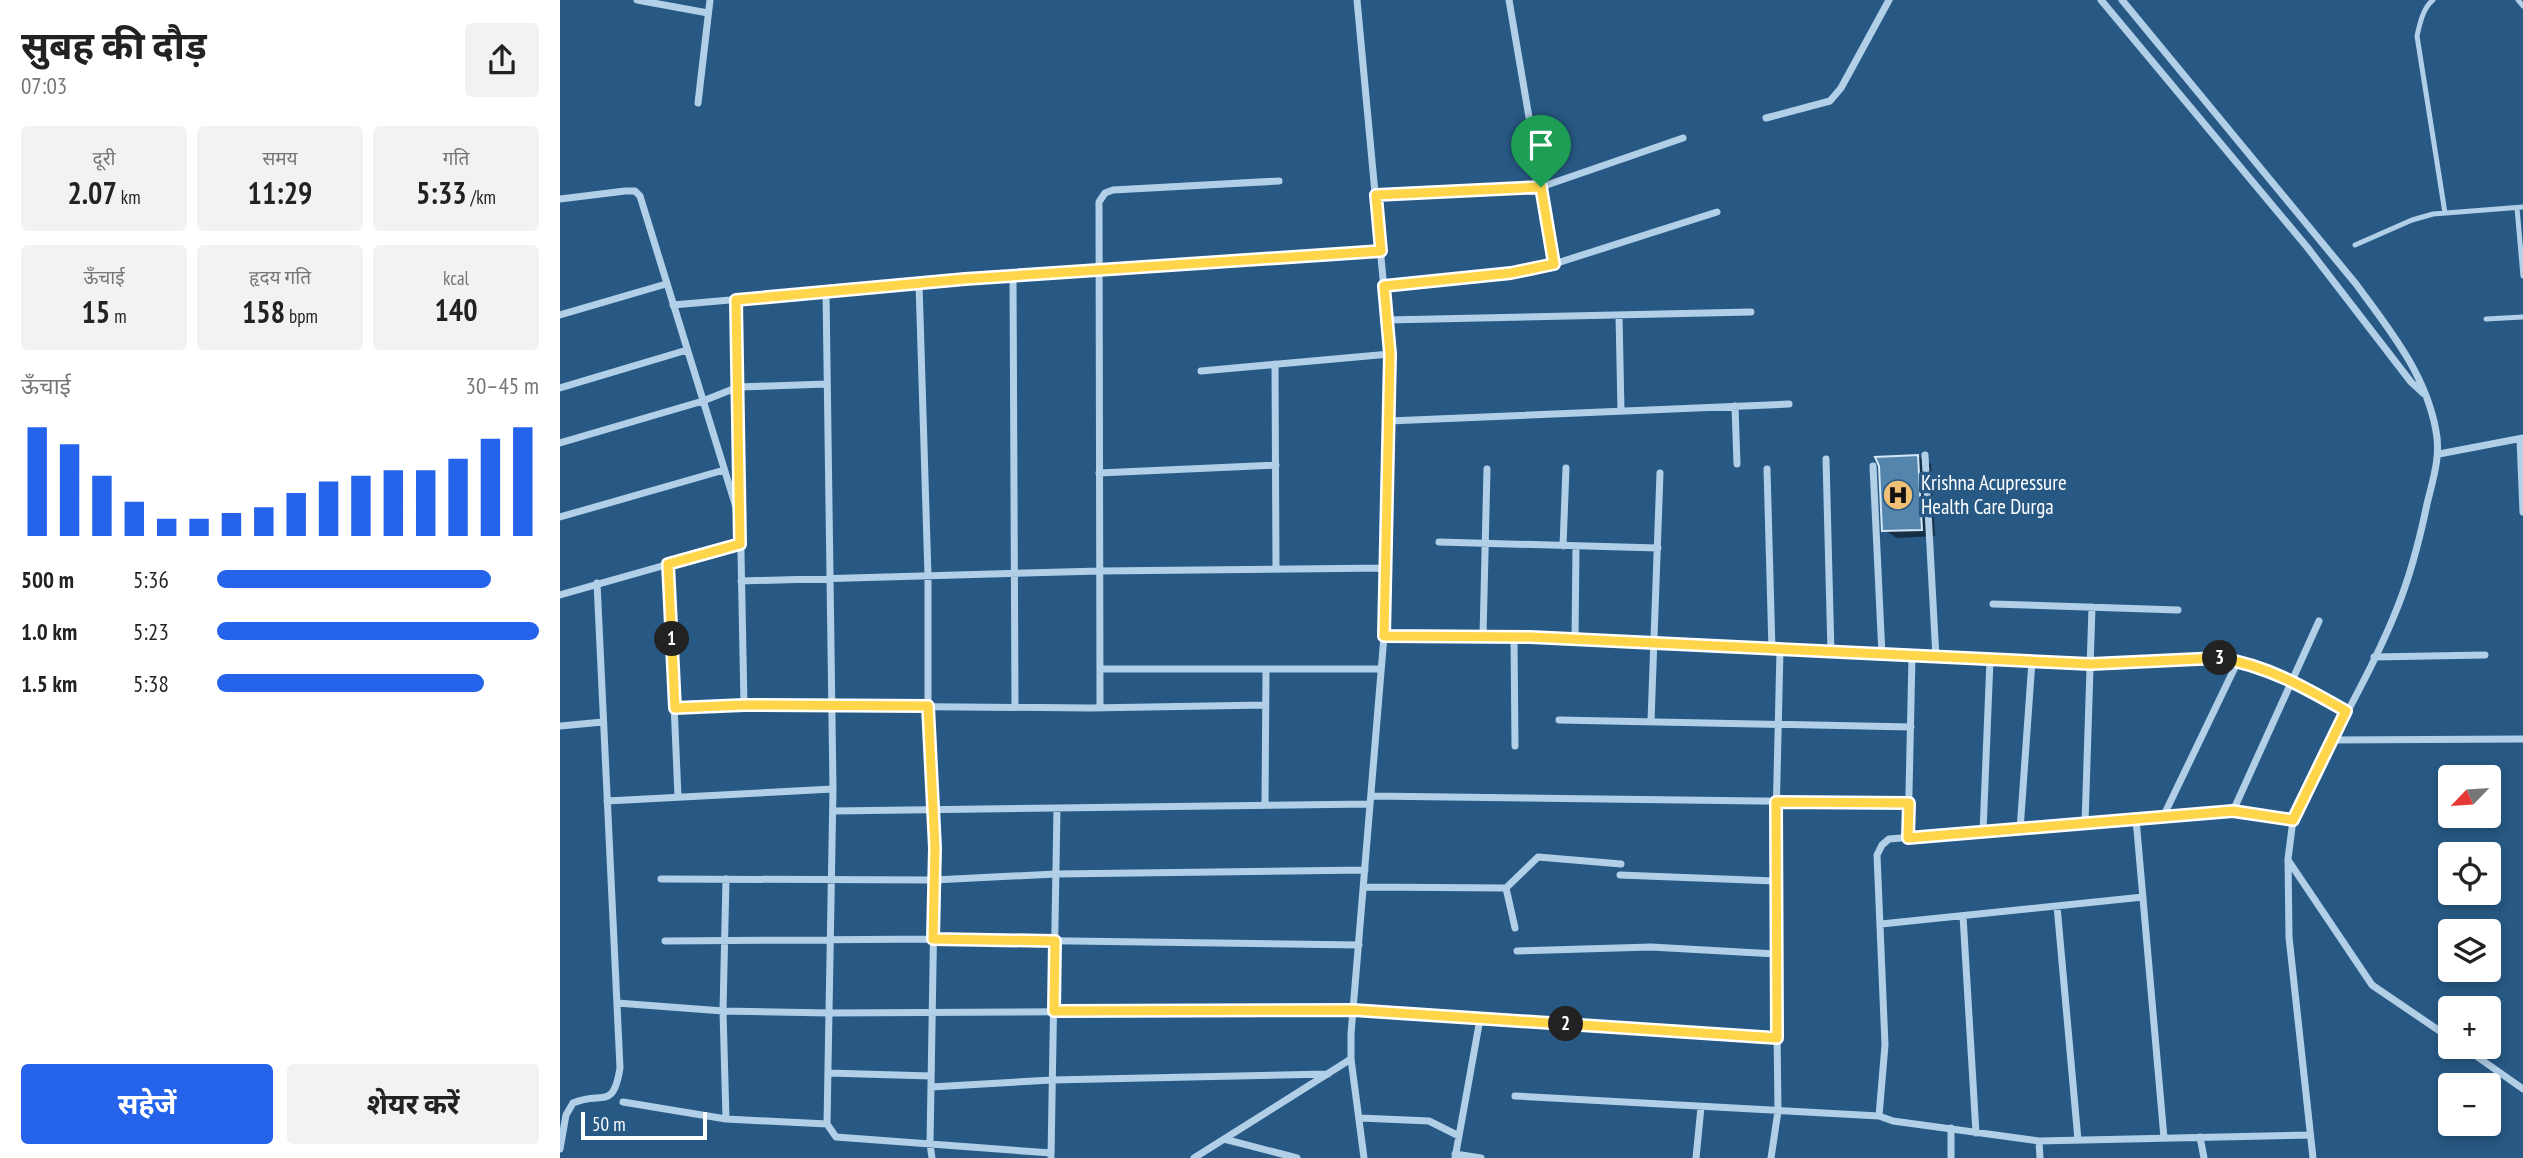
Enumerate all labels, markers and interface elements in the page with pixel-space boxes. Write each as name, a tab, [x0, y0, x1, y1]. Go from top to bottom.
text: सुबह की दौड़	[21, 20, 207, 69]
button: share	[465, 23, 539, 97]
text: 07:03	[21, 71, 67, 100]
pin	[1511, 115, 1571, 187]
icon: arrive	[1522, 126, 1560, 164]
text: दूरी	[93, 146, 115, 170]
text: समय	[262, 146, 298, 170]
text: गति	[443, 146, 469, 170]
text: 2.07	[67, 173, 117, 212]
text: 11:29	[248, 173, 312, 212]
text: 5:33	[416, 173, 467, 212]
text: km	[117, 185, 141, 209]
text: /km	[467, 185, 496, 209]
text: ऊँचाई	[83, 265, 125, 289]
text: हृदय गति	[249, 265, 311, 289]
text: kcal	[443, 266, 469, 290]
text: 140	[434, 290, 478, 329]
text: 15	[81, 292, 110, 331]
text: 158	[242, 292, 285, 331]
text: m	[110, 304, 127, 328]
text: bpm	[285, 304, 318, 328]
text: ऊँचाई	[21, 371, 71, 400]
text: 30–45 m	[466, 371, 539, 400]
place label: Krishna Acupressure Health Care Durga	[1921, 469, 2067, 520]
hospital icon: Krishna Acupressure Health Care Durga	[1881, 478, 1915, 512]
text: 500 m	[21, 565, 74, 594]
text: 5:36	[133, 565, 169, 594]
text: 1.0 km	[21, 617, 77, 646]
text: 5:23	[133, 617, 169, 646]
pin: 1	[654, 622, 690, 656]
text: 1	[667, 626, 676, 650]
pin: 3	[2202, 640, 2238, 676]
text: 3	[2215, 645, 2224, 669]
text: 1.5 km	[21, 669, 77, 698]
text: 5:38	[133, 669, 169, 698]
north arrow	[2438, 765, 2501, 828]
map controls	[2438, 765, 2501, 1136]
button: locate	[2438, 842, 2501, 905]
button: layers	[2438, 919, 2501, 982]
button: +	[2438, 996, 2501, 1059]
pin: 2	[1548, 1006, 1584, 1042]
text: 2	[1561, 1011, 1570, 1035]
button: सहेजें	[21, 1064, 273, 1144]
button: शेयर करें	[287, 1064, 539, 1144]
button: −	[2438, 1073, 2501, 1136]
scale bar	[581, 1109, 707, 1141]
text: 50 m	[592, 1112, 626, 1136]

